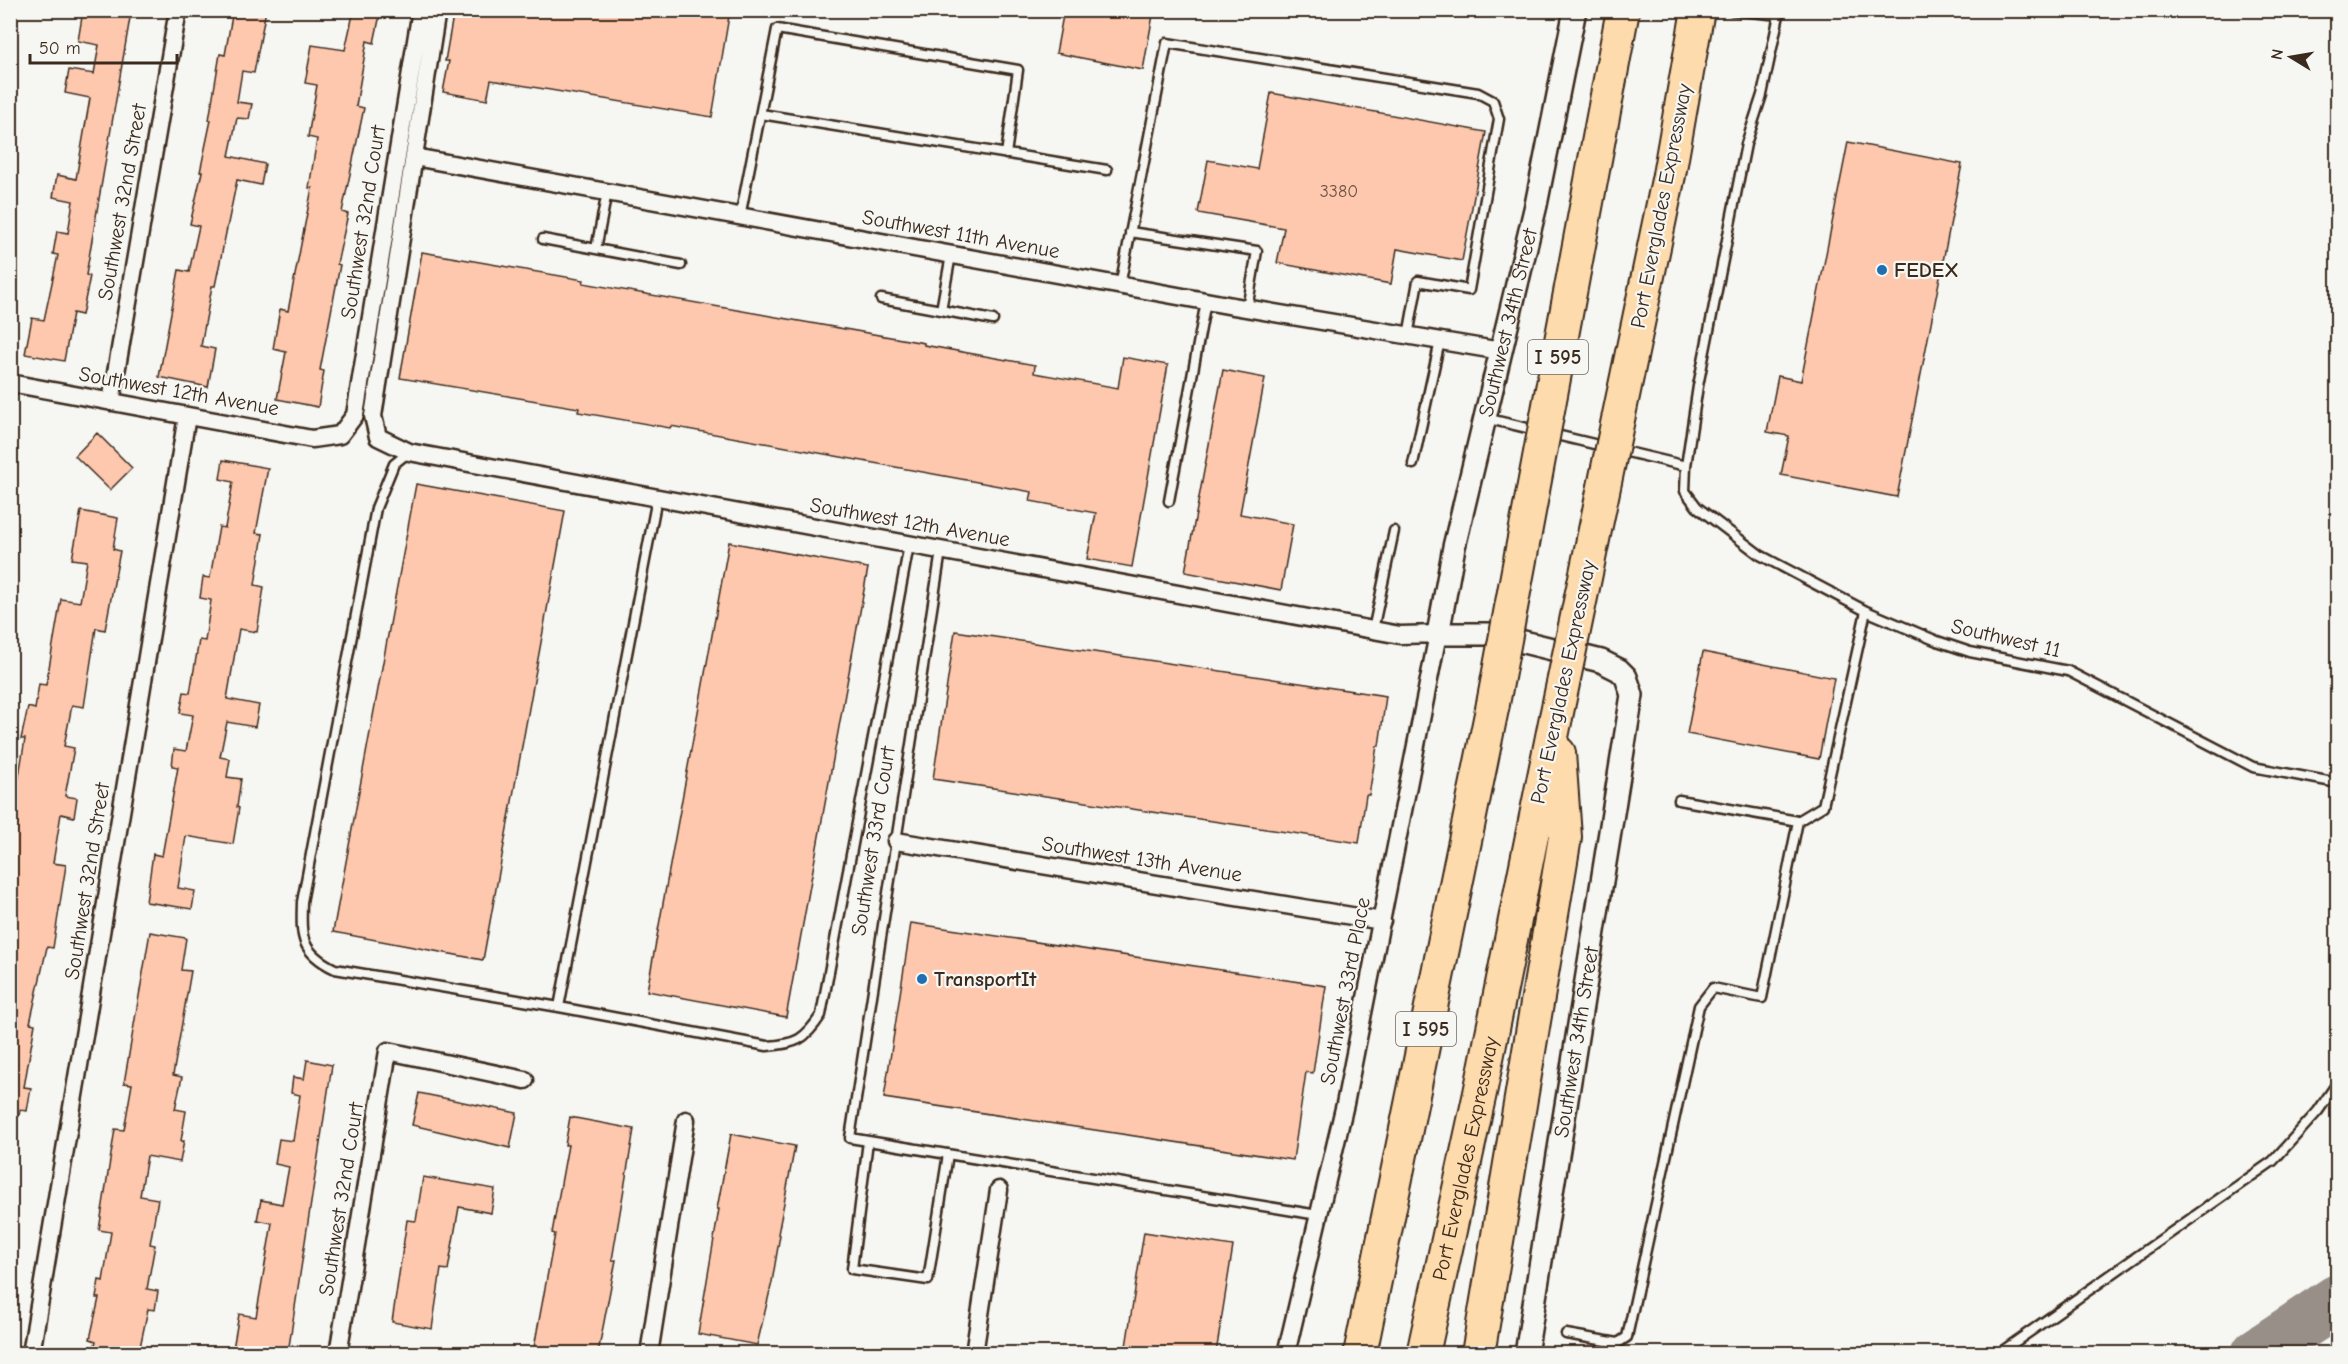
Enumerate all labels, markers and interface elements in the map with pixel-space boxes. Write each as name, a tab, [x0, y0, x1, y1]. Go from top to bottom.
scale bar	[30, 27, 177, 65]
north arrow	[2261, 27, 2321, 87]
text: 50 m	[39, 38, 81, 59]
text: N	[2267, 47, 2287, 61]
street label: Port Everglades Expressway	[1625, 81, 1697, 330]
street label: Southwest 32nd Street	[93, 101, 151, 302]
street label: Southwest 32nd Court	[336, 123, 390, 320]
house number: 3380	[1320, 181, 1358, 202]
street label: Southwest 11th Avenue	[860, 205, 1062, 263]
street label: Southwest 34th Street	[1474, 225, 1542, 419]
place label: FEDEX	[1894, 258, 1959, 282]
marker: FEDEX	[1875, 263, 1889, 277]
road number: I 595	[1528, 340, 1588, 374]
street label: Southwest 12th Avenue	[77, 362, 281, 420]
street label: Southwest 12th Avenue	[808, 493, 1012, 551]
street label: Port Everglades Expressway	[1525, 557, 1601, 806]
street label: Southwest 11	[1949, 614, 2063, 662]
street label: Southwest 33rd Court	[846, 744, 900, 937]
street label: Southwest 32nd Street	[60, 780, 115, 981]
street label: Southwest 13th Avenue	[1040, 831, 1244, 887]
street label: Southwest 33rd Place	[1315, 895, 1375, 1087]
street label: Southwest 34th Street	[1549, 944, 1604, 1139]
place label: TransportIt	[934, 967, 1037, 991]
marker: TransportIt	[915, 972, 929, 986]
road number: I 595	[1396, 1012, 1456, 1046]
street label: Port Everglades Expressway	[1427, 1034, 1503, 1283]
street label: Southwest 32nd Court	[314, 1100, 368, 1297]

